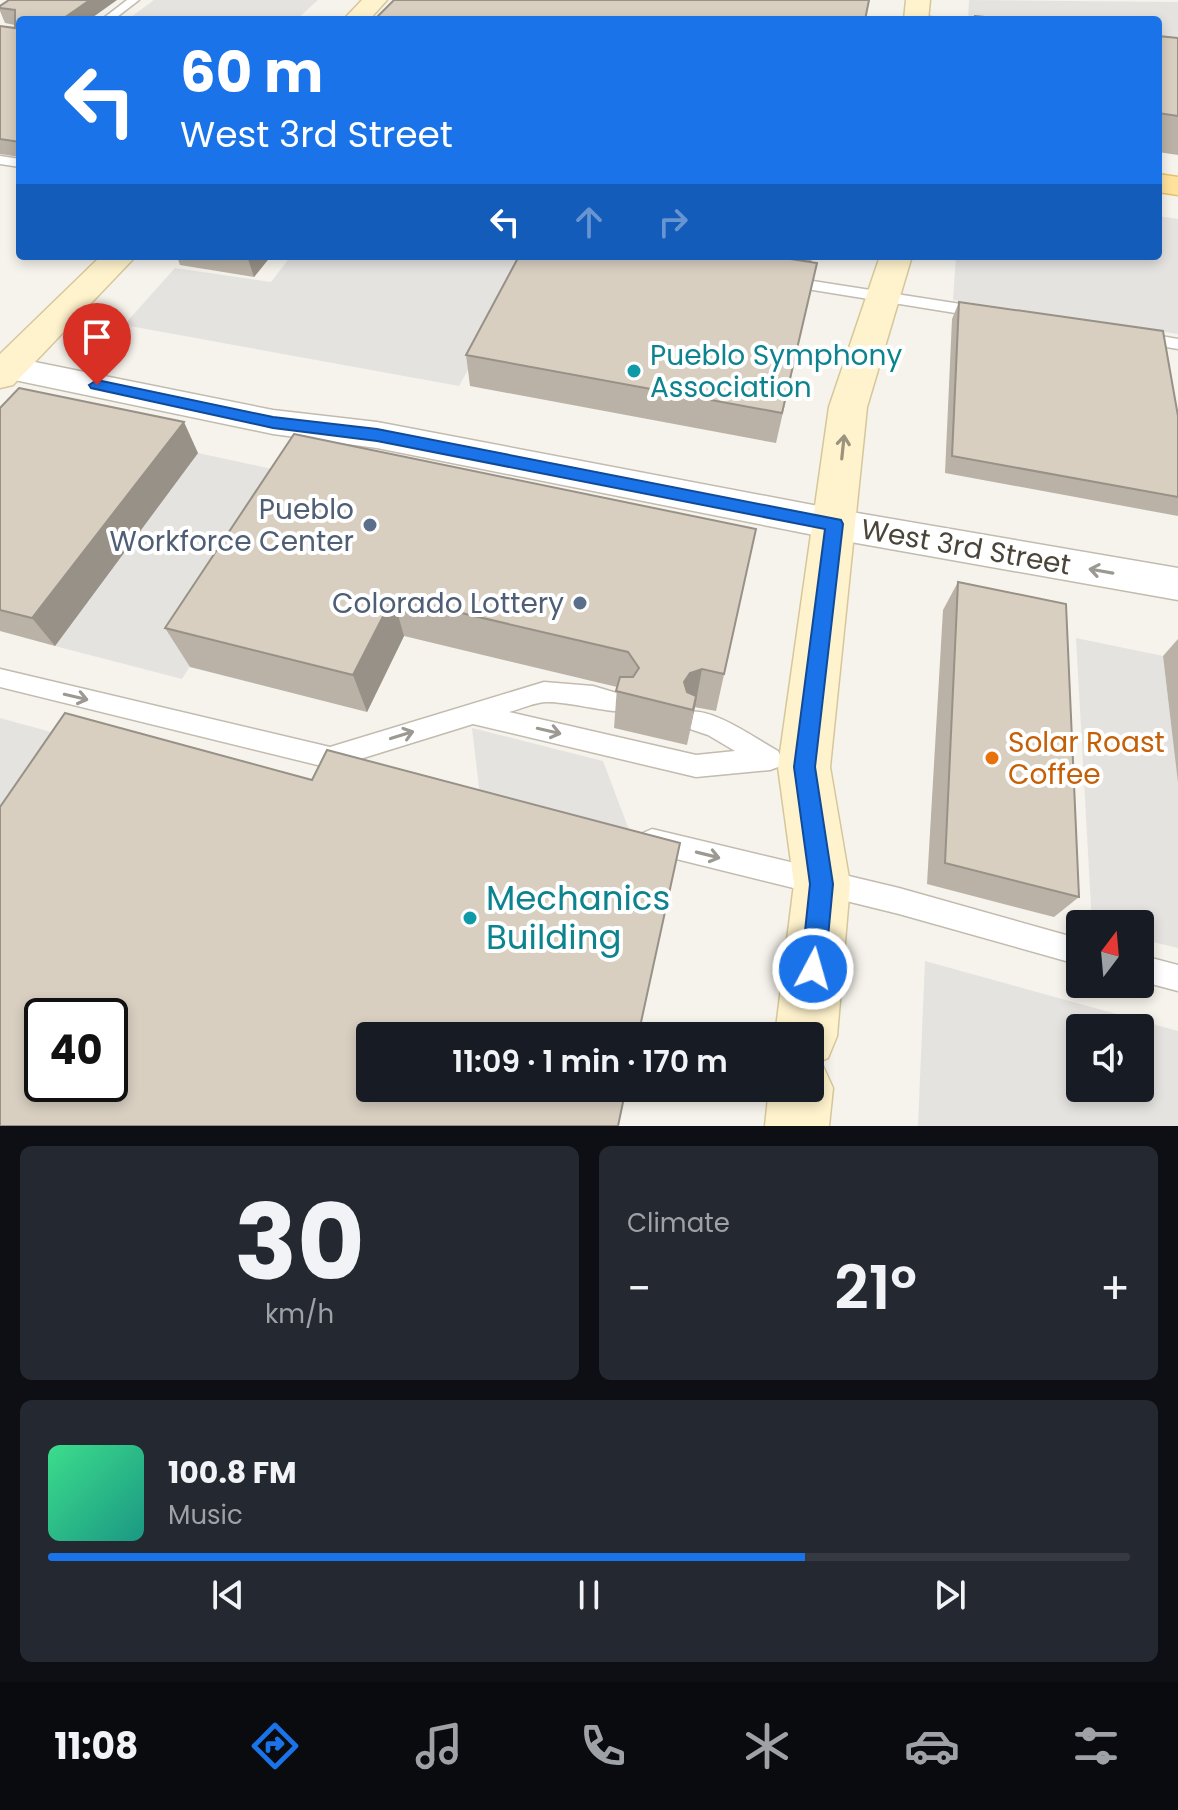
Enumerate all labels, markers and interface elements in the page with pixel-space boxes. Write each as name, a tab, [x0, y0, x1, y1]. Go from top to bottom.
text: 60 m	[180, 33, 323, 112]
icon: left	[48, 48, 152, 152]
text: West 3rd Street	[180, 109, 453, 160]
icon: left	[483, 200, 527, 244]
icon: ahead	[567, 200, 611, 244]
icon: right	[651, 200, 695, 244]
pin	[63, 303, 131, 385]
icon: arrive	[75, 315, 119, 359]
place label: Pueblo Symphony Association	[650, 336, 902, 407]
marker: Pueblo Symphony Association	[625, 362, 643, 380]
one-way arrow	[836, 434, 851, 461]
place label: Pueblo Workforce Center	[110, 490, 354, 561]
street label: West 3rd Street	[858, 509, 1074, 585]
marker: Pueblo Workforce Center	[361, 516, 379, 534]
one-way arrow	[1089, 563, 1114, 578]
place label: Colorado Lottery	[332, 584, 564, 623]
marker: Colorado Lottery	[571, 594, 589, 612]
one-way arrow	[62, 690, 88, 705]
place label: Solar Roast Coffee	[1008, 723, 1165, 794]
one-way arrow	[536, 725, 561, 740]
one-way arrow	[389, 727, 414, 741]
marker: Solar Roast Coffee	[983, 749, 1001, 767]
one-way arrow	[695, 848, 721, 863]
place label: Mechanics Building	[486, 874, 670, 961]
marker: Mechanics Building	[461, 909, 479, 927]
north arrow	[1066, 910, 1154, 998]
map controls	[1066, 910, 1154, 1102]
position arrow	[771, 927, 855, 1011]
speed limit sign: 40	[24, 998, 128, 1102]
button: sound	[1066, 1014, 1154, 1102]
text: 11:09 · 1 min · 170 m	[452, 1040, 728, 1083]
text: 30	[234, 1170, 365, 1315]
text: Climate	[627, 1205, 730, 1241]
text: 21°	[834, 1246, 917, 1330]
text: −	[627, 1258, 651, 1319]
text: +	[1100, 1258, 1130, 1319]
text: km/h	[265, 1296, 334, 1332]
text: 100.8 FM	[168, 1451, 297, 1494]
text: Music	[168, 1497, 243, 1533]
icon: previous	[206, 1573, 250, 1617]
icon: pause	[567, 1573, 611, 1617]
icon: next	[928, 1573, 972, 1617]
icon: directions	[247, 1718, 303, 1774]
icon: music	[411, 1718, 467, 1774]
icon: phone	[575, 1718, 631, 1774]
icon: climate	[739, 1718, 795, 1774]
icon: car	[904, 1718, 960, 1774]
icon: filters	[1068, 1718, 1124, 1774]
text: 11:08	[54, 1721, 138, 1772]

